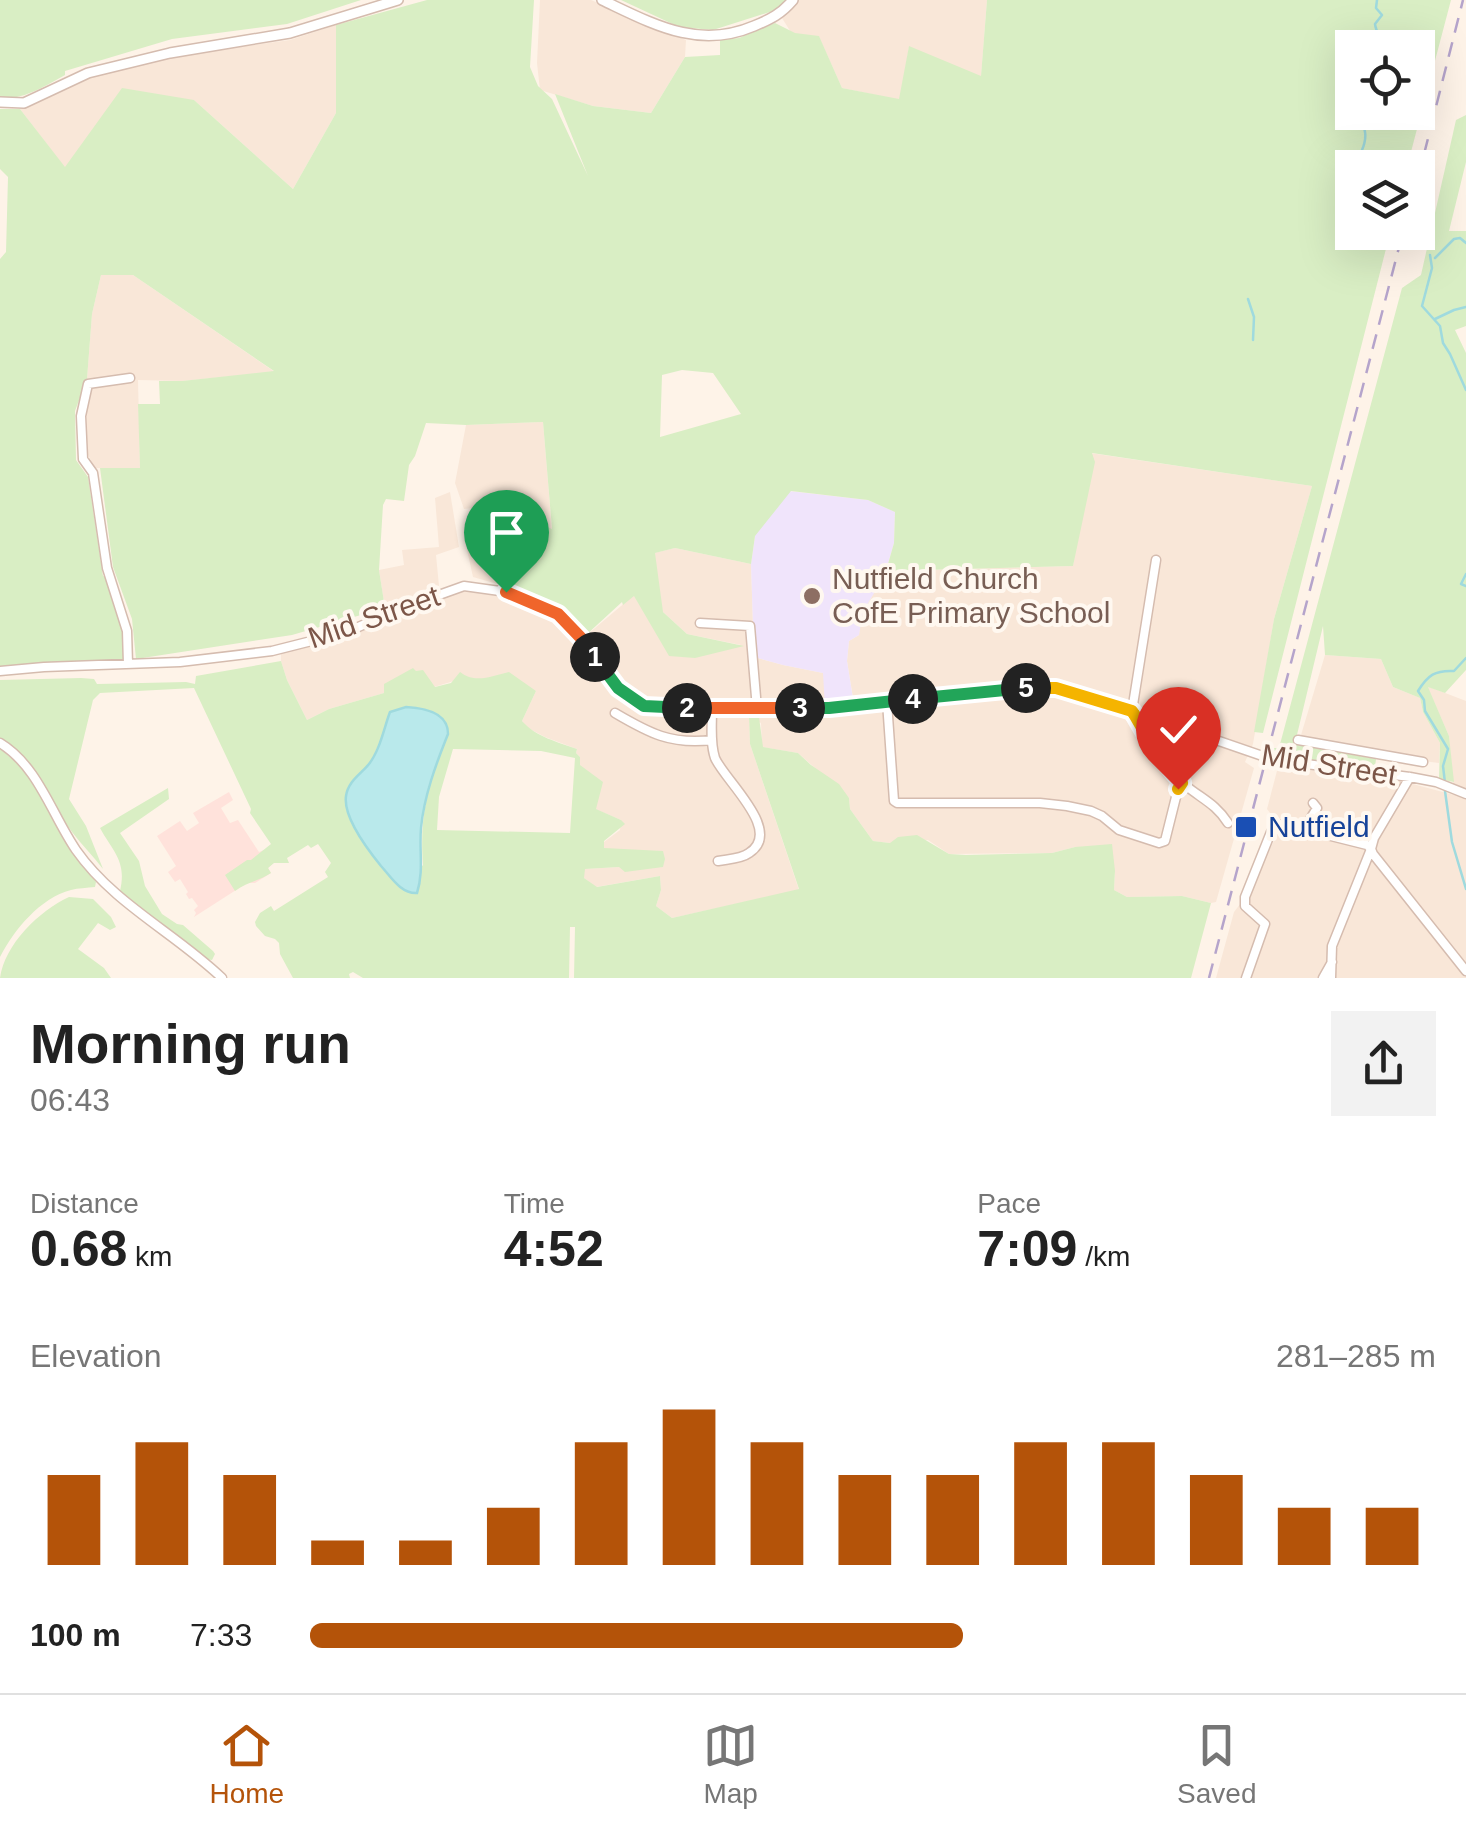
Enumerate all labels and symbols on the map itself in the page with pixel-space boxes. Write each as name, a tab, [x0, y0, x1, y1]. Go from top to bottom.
pin	[464, 490, 549, 593]
place label: Nutfield Church CofE Primary School	[832, 562, 1110, 629]
street label: Mid Street	[304, 578, 444, 654]
marker: Nutfield Church CofE Primary School	[801, 585, 823, 607]
pin: 1	[570, 632, 620, 682]
pin: 5	[1001, 663, 1051, 713]
pin: 4	[888, 674, 938, 724]
pin: 2	[662, 683, 712, 733]
pin: 3	[775, 683, 825, 733]
pin	[1136, 687, 1221, 790]
street label: Mid Street	[1259, 738, 1400, 792]
place label: Nutfield	[1268, 810, 1370, 843]
marker: Nutfield	[1233, 814, 1259, 840]

